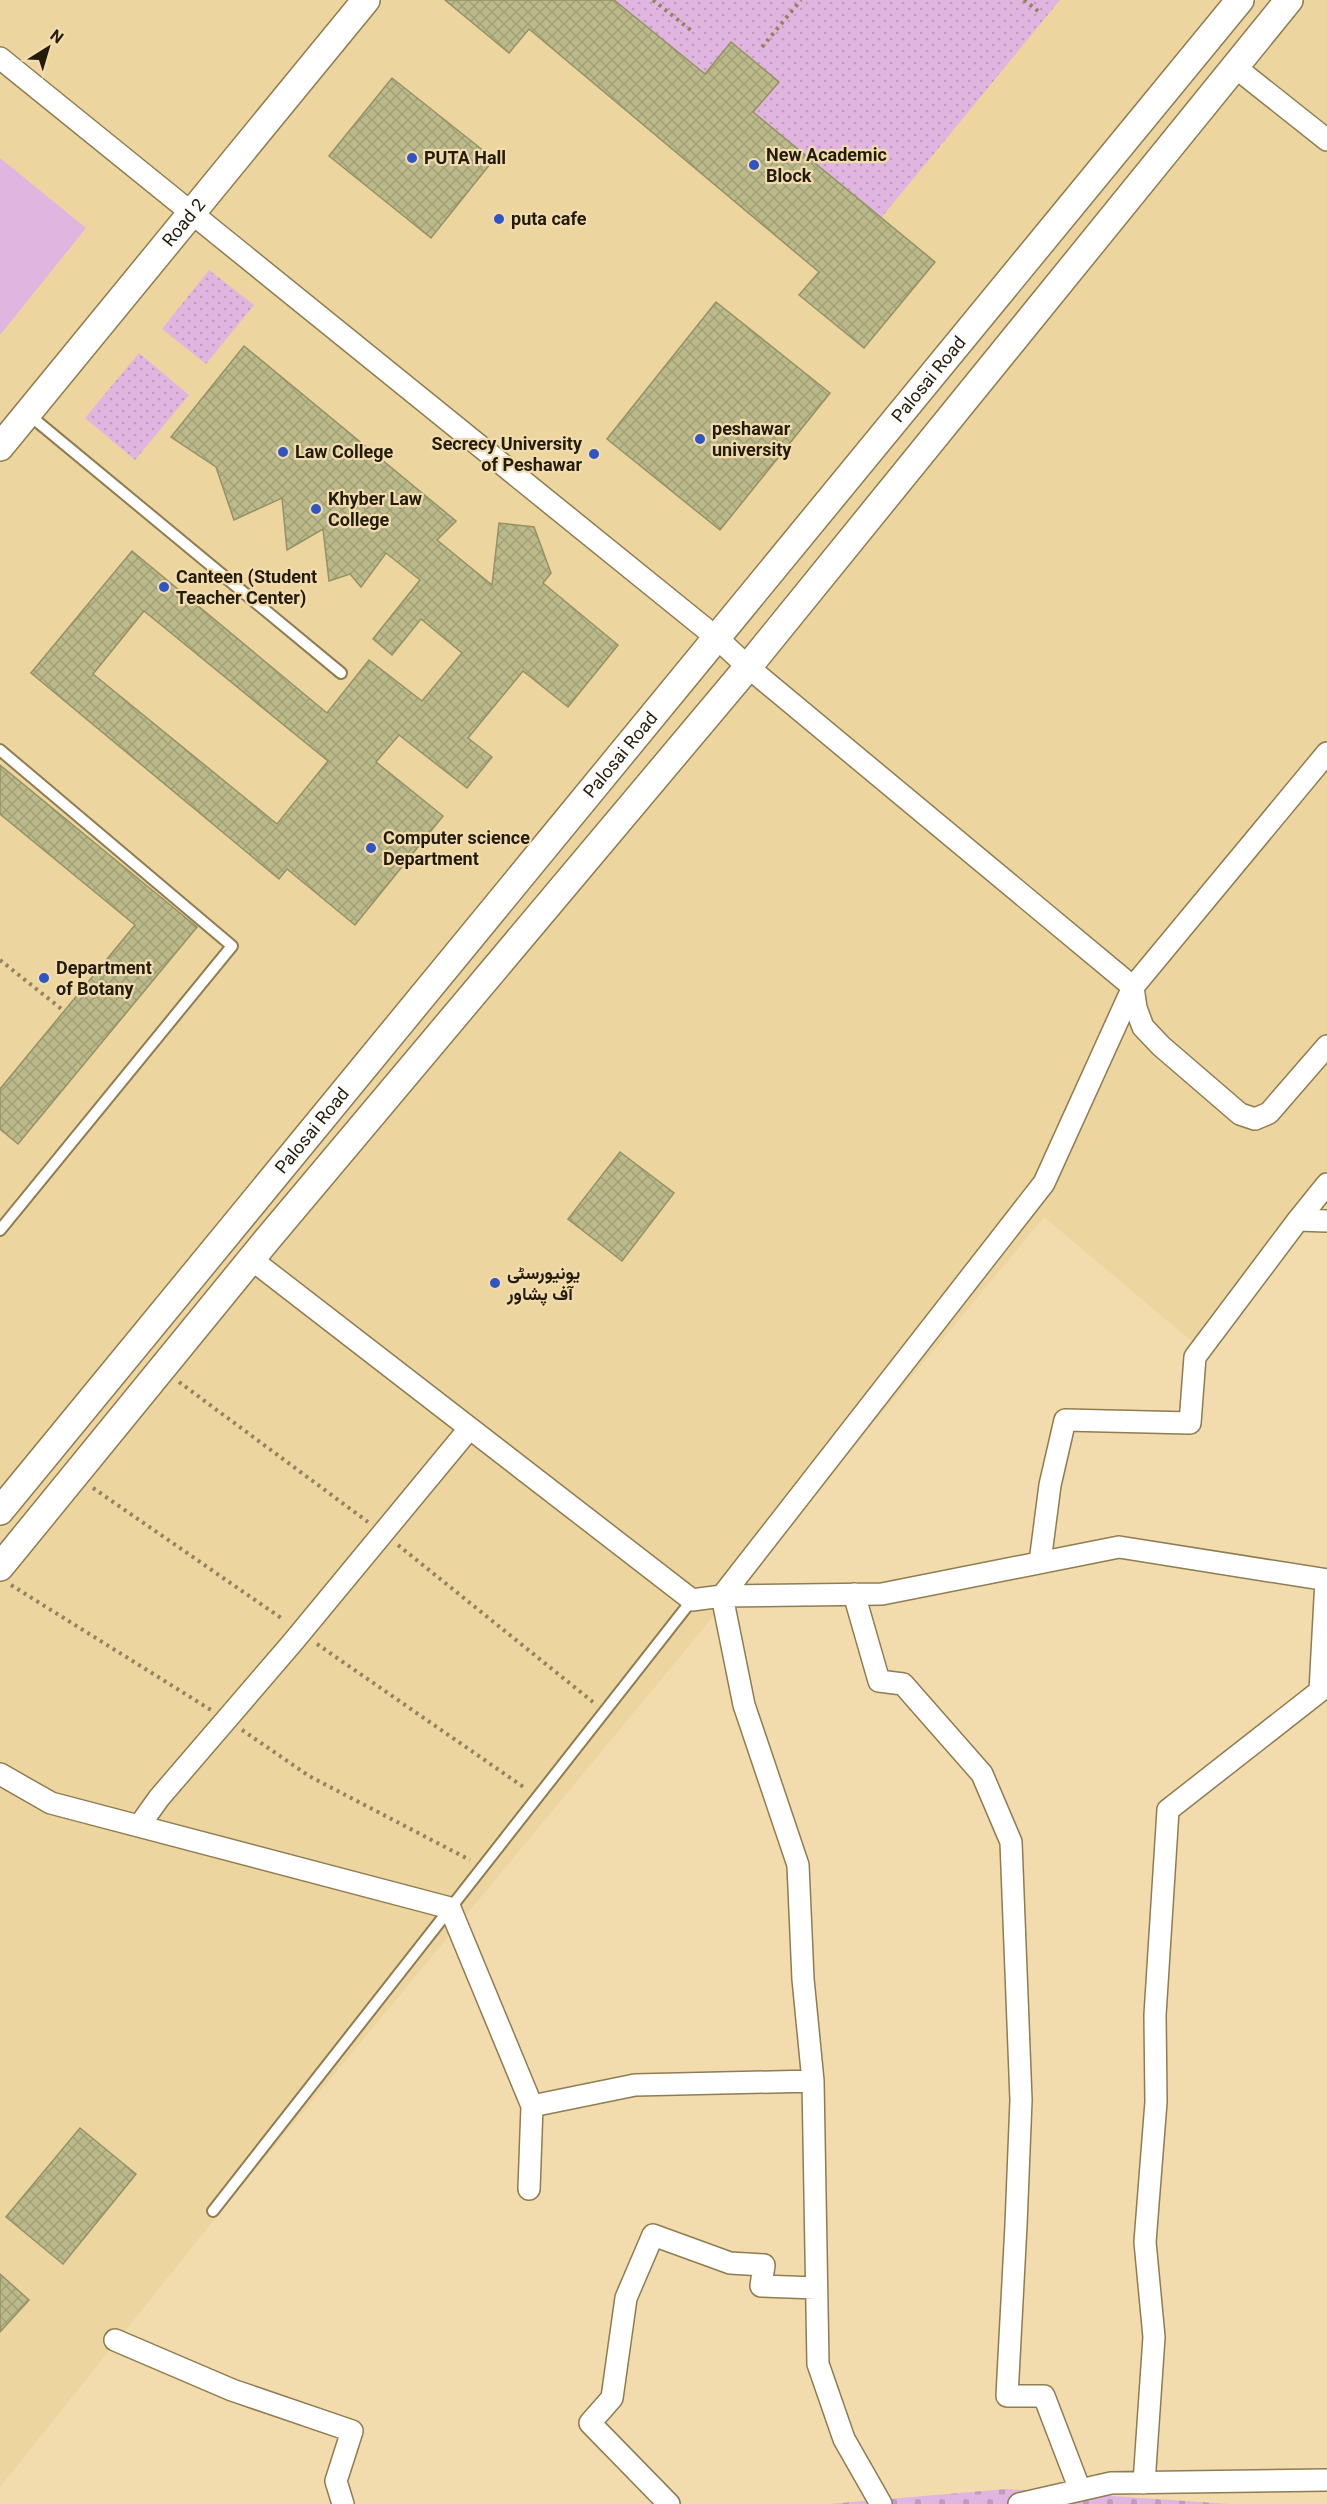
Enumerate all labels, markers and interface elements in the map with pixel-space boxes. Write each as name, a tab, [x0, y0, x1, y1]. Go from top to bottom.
north arrow	[18, 18, 78, 78]
text: N	[46, 25, 67, 47]
place label: New Academic Block	[766, 144, 887, 186]
place label: PUTA Hall	[424, 147, 506, 168]
marker: PUTA Hall	[405, 151, 419, 165]
marker: New Academic Block	[747, 158, 761, 172]
street label: Road 2	[158, 194, 209, 251]
place label: puta cafe	[511, 208, 587, 229]
marker: puta cafe	[492, 212, 506, 226]
street label: Palosai Road	[887, 332, 970, 426]
place label: peshawar university	[712, 418, 792, 460]
marker: peshawar university	[693, 432, 707, 446]
place label: Secrecy University of Peshawar	[432, 433, 583, 475]
place label: Law College	[295, 441, 394, 462]
marker: Law College	[276, 445, 290, 459]
marker: Secrecy University of Peshawar	[587, 447, 601, 461]
place label: Khyber Law College	[328, 488, 422, 530]
marker: Khyber Law College	[309, 502, 323, 516]
place label: Canteen (Student Teacher Center)	[176, 566, 317, 609]
marker: Canteen (Student Teacher Center)	[157, 580, 171, 594]
street label: Palosai Road	[579, 707, 661, 802]
place label: Computer science Department	[383, 827, 530, 869]
marker: Computer science Department	[364, 841, 378, 855]
place label: Department of Botany	[56, 957, 152, 999]
marker: Department of Botany	[37, 971, 51, 985]
street label: Palosai Road	[270, 1083, 353, 1178]
place label: یونیورسٹی آف پشاور	[506, 1262, 580, 1306]
marker: یونیورسٹی آف پشاور	[488, 1276, 502, 1290]

